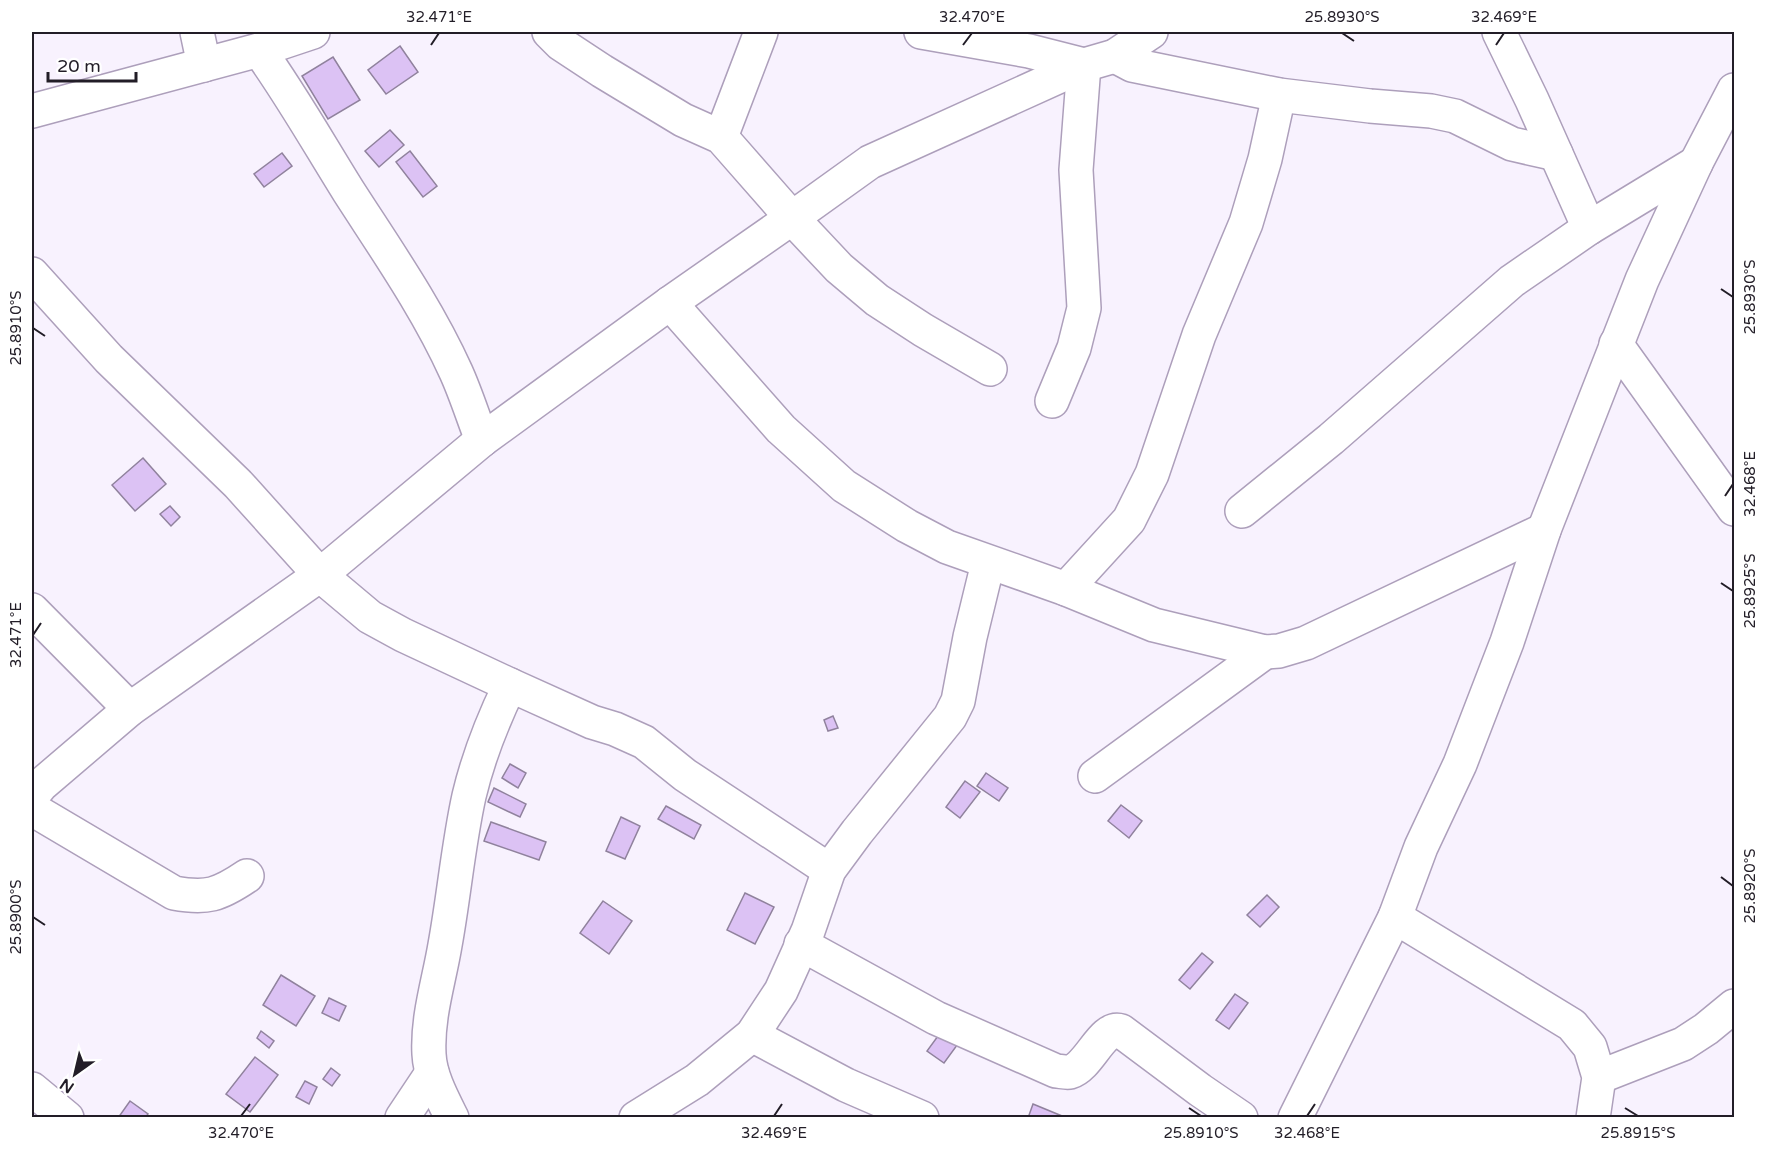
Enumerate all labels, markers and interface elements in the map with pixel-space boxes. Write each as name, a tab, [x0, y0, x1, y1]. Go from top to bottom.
text: 32.471°E	[406, 8, 472, 26]
text: 32.470°E	[939, 8, 1005, 26]
text: 25.8930°S	[1304, 8, 1380, 26]
text: 32.469°E	[1471, 8, 1537, 26]
scale bar	[48, 45, 136, 83]
text: 20 m	[57, 55, 101, 77]
text: 25.8930°S	[1741, 259, 1759, 335]
text: 25.8910°S	[7, 290, 25, 366]
text: 32.468°E	[1741, 451, 1759, 517]
text: 25.8925°S	[1741, 554, 1759, 628]
text: 32.471°E	[7, 602, 25, 668]
text: 25.8920°S	[1741, 848, 1759, 924]
text: 25.8900°S	[7, 879, 25, 955]
north arrow	[45, 1044, 105, 1104]
text: N	[56, 1074, 78, 1097]
text: 32.470°E	[208, 1124, 274, 1142]
text: 32.469°E	[741, 1124, 807, 1142]
text: 25.8910°S	[1163, 1124, 1239, 1142]
text: 32.468°E	[1274, 1124, 1340, 1142]
text: 25.8915°S	[1601, 1124, 1675, 1142]

